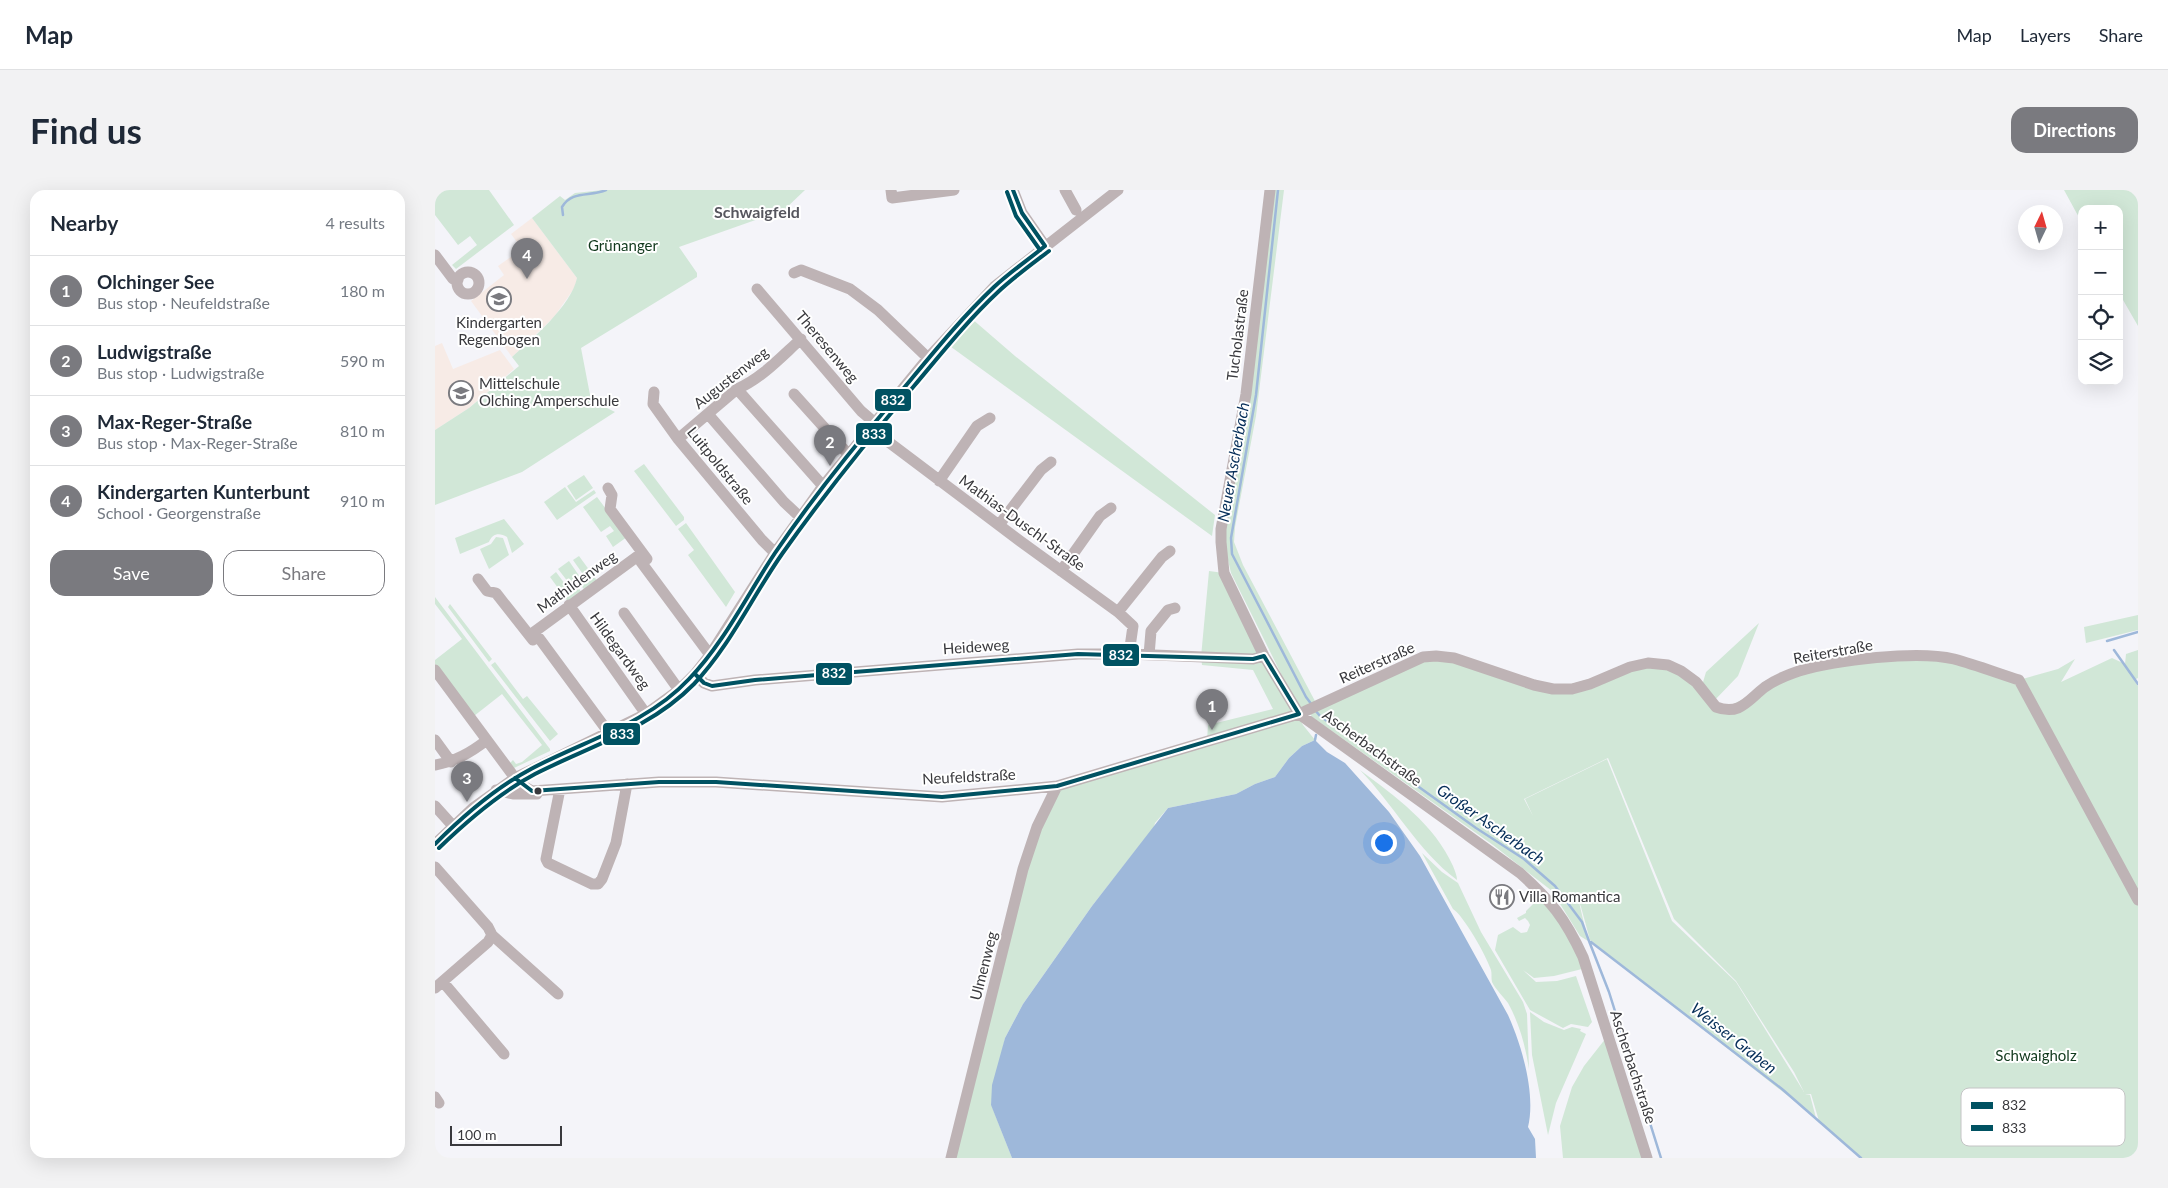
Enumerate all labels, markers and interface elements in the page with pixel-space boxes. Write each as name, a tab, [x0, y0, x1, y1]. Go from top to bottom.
text: Map	[25, 20, 73, 49]
text: Map	[1956, 24, 1992, 46]
text: Layers	[2020, 24, 2071, 46]
text: Share	[2099, 24, 2143, 46]
button: Directions	[2011, 107, 2138, 153]
text: Find us	[30, 109, 142, 151]
district label: Schwaigfeld	[714, 202, 800, 221]
north arrow	[2018, 205, 2063, 250]
map controls	[2078, 205, 2123, 385]
button: +	[2078, 205, 2123, 250]
text: Nearby	[50, 210, 118, 235]
text: 4 results	[325, 213, 385, 232]
park label: Grünanger	[588, 236, 658, 254]
pin: 4	[511, 238, 543, 279]
button: −	[2078, 250, 2123, 295]
text: Olchinger See	[97, 270, 214, 293]
text: 1	[61, 281, 71, 300]
text: 180 m	[340, 281, 385, 300]
school or university icon: Kindergarten Regenbogen	[486, 286, 512, 312]
street label: Tucholastraße	[1222, 288, 1252, 382]
text: Bus stop · Neufeldstraße	[97, 293, 270, 312]
button: locate	[2078, 295, 2123, 340]
street label: Theresenweg	[793, 307, 863, 386]
place label: Kindergarten Regenbogen	[456, 313, 542, 348]
text: Ludwigstraße	[97, 340, 212, 363]
button: layers	[2078, 340, 2123, 385]
street label: Augustenweg	[689, 342, 772, 412]
text: 2	[61, 351, 71, 370]
text: 590 m	[340, 351, 385, 370]
text: Bus stop · Ludwigstraße	[97, 363, 265, 382]
place label: Mittelschule Olching Amperschule	[479, 374, 619, 409]
school or university icon: Mittelschule Olching Amperschule	[448, 380, 474, 406]
line badge: 832	[874, 388, 912, 412]
text: 832	[881, 391, 905, 408]
water label: Neuer Ascherbach	[1213, 401, 1252, 523]
text: Max-Reger-Straße	[97, 410, 252, 433]
text: 3	[61, 421, 71, 440]
text: 810 m	[340, 421, 385, 440]
line badge: 833	[855, 422, 893, 446]
street label: Luitpoldstraße	[684, 423, 758, 508]
pin: 2	[814, 425, 846, 466]
text: 833	[862, 425, 886, 442]
text: Bus stop · Max-Reger-Straße	[97, 433, 298, 452]
street label: Mathias-Duschl-Straße	[956, 470, 1089, 574]
text: Kindergarten Kunterbunt	[97, 480, 310, 503]
text: 4	[61, 491, 71, 510]
text: 910 m	[340, 491, 385, 510]
text: School · Georgenstraße	[97, 503, 261, 522]
street label: Mathildenweg	[533, 546, 620, 616]
button: Save	[50, 550, 213, 596]
button: Share	[223, 550, 385, 596]
street label: Hildegardweg	[587, 608, 655, 693]
street label: Heideweg	[942, 635, 1010, 657]
street label: Reiterstraße	[1792, 635, 1874, 667]
street label: Reiterstraße	[1336, 637, 1417, 687]
line badge: 832	[1102, 643, 1140, 667]
text: 832	[1109, 646, 1133, 663]
line badge: 832	[815, 662, 853, 686]
text: 832	[822, 664, 846, 681]
pin: 1	[1196, 689, 1228, 730]
street label: Ascherbachstraße	[1319, 705, 1426, 789]
line badge: 833	[602, 722, 641, 746]
text: 833	[610, 725, 634, 742]
pin: 3	[451, 761, 483, 802]
street label: Neufeldstraße	[922, 765, 1016, 787]
water label: Großer Ascherbach	[1434, 779, 1549, 868]
unlabelled marker	[533, 786, 543, 796]
your location	[1371, 830, 1397, 856]
restaurant icon: Villa Romantica	[1489, 884, 1515, 910]
place label: Villa Romantica	[1519, 887, 1620, 905]
street label: Ulmenweg	[966, 929, 1000, 1002]
water label: Weisser Graben	[1688, 998, 1781, 1077]
street label: Ascherbachstraße	[1607, 1008, 1661, 1126]
park label: Schwaigholz	[1995, 1046, 2077, 1064]
legend	[1961, 1088, 2125, 1146]
text: 832	[2002, 1096, 2026, 1113]
text: 833	[2002, 1119, 2026, 1136]
scale bar	[450, 1123, 563, 1146]
text: 100 m	[457, 1126, 496, 1143]

